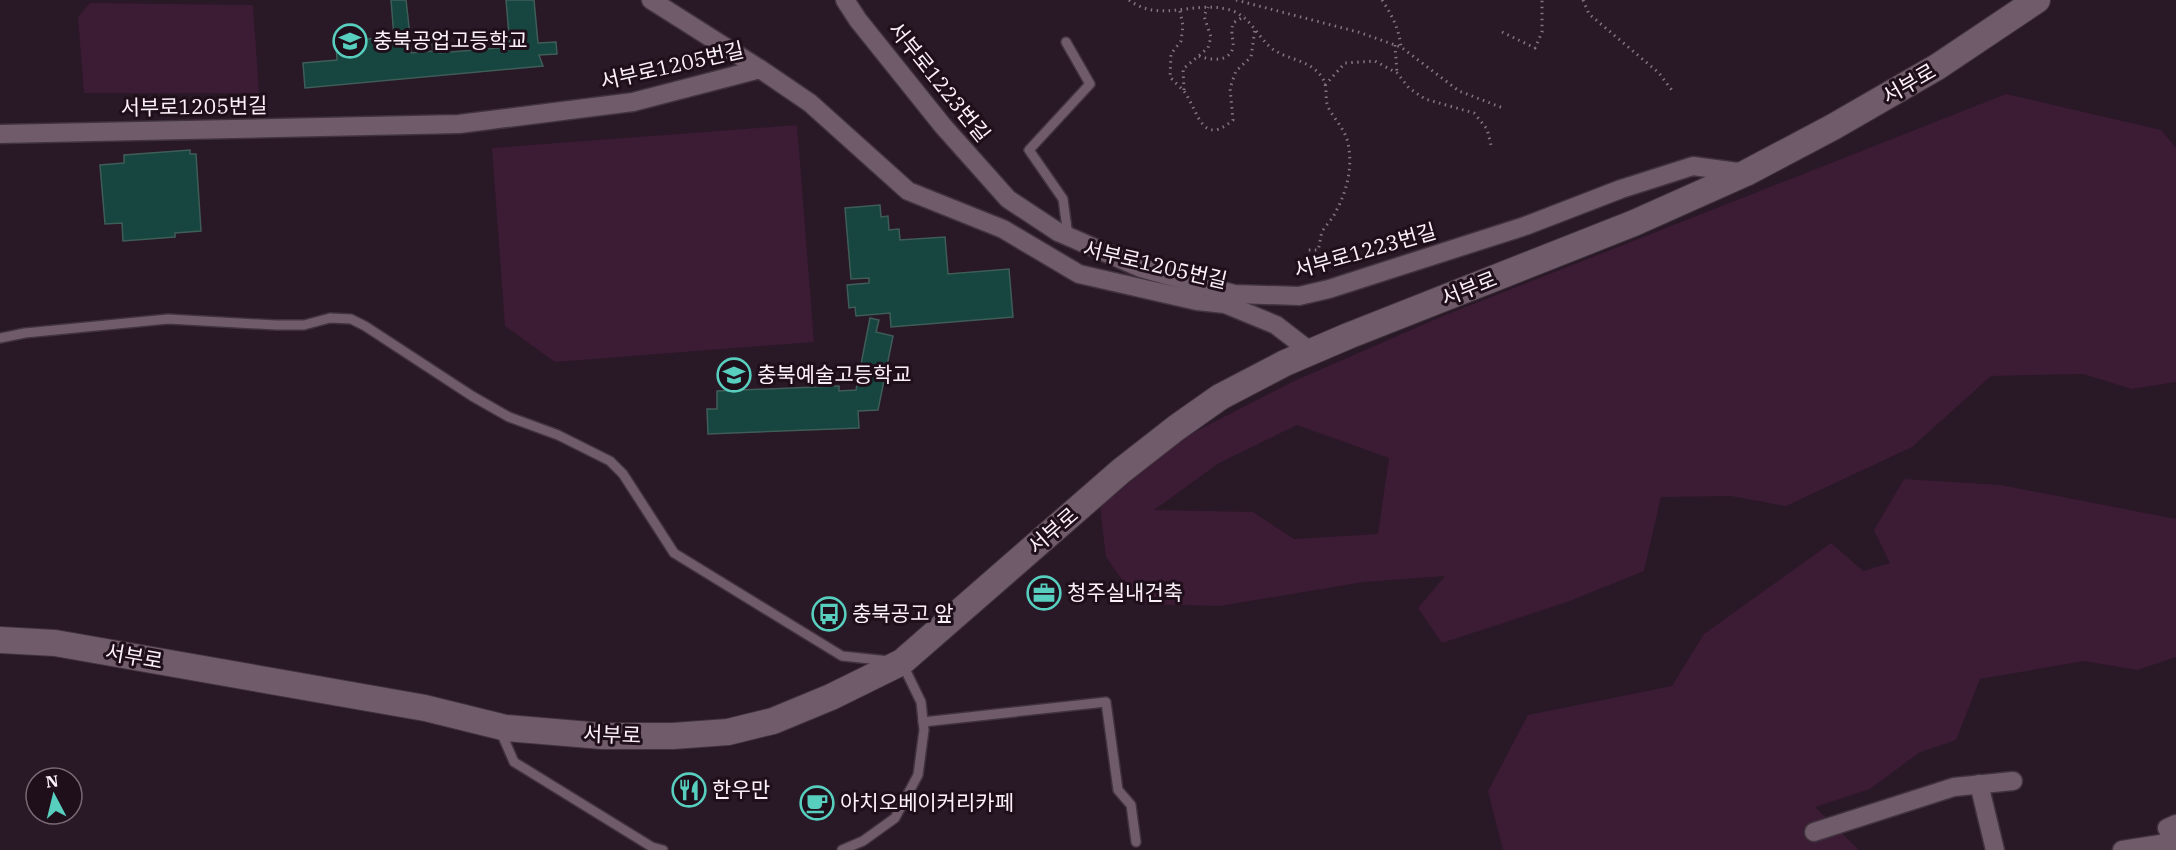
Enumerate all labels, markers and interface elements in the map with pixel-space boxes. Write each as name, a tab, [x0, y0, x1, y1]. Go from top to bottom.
street label: 서부로1223번길	[883, 15, 997, 147]
school or university icon: 충북공업고등학교	[332, 23, 368, 59]
place label: 충북공업고등학교	[373, 26, 528, 54]
street label: 서부로1205번길	[597, 35, 747, 95]
street label: 서부로	[1876, 57, 1941, 110]
street label: 서부로1205번길	[120, 91, 268, 121]
street label: 서부로1223번길	[1290, 216, 1439, 284]
street label: 서부로1205번길	[1080, 234, 1230, 294]
street label: 서부로	[1437, 264, 1501, 312]
school or university icon: 충북예술고등학교	[716, 357, 752, 393]
place label: 충북예술고등학교	[757, 360, 912, 388]
street label: 서부로	[1021, 501, 1083, 560]
office icon: 청주실내건축	[1026, 575, 1062, 611]
place label: 청주실내건축	[1067, 578, 1183, 606]
bus stop icon: 충북공고 앞	[811, 596, 847, 632]
place label: 충북공고 앞	[852, 599, 953, 627]
street label: 서부로	[103, 637, 165, 675]
street label: 서부로	[583, 719, 641, 749]
north arrow	[24, 766, 84, 826]
text: N	[45, 770, 60, 792]
restaurant icon: 한우만	[671, 772, 707, 808]
place label: 한우만	[712, 775, 770, 803]
cafe icon: 아치오베이커리카페	[799, 785, 835, 821]
place label: 아치오베이커리카페	[840, 788, 1014, 816]

